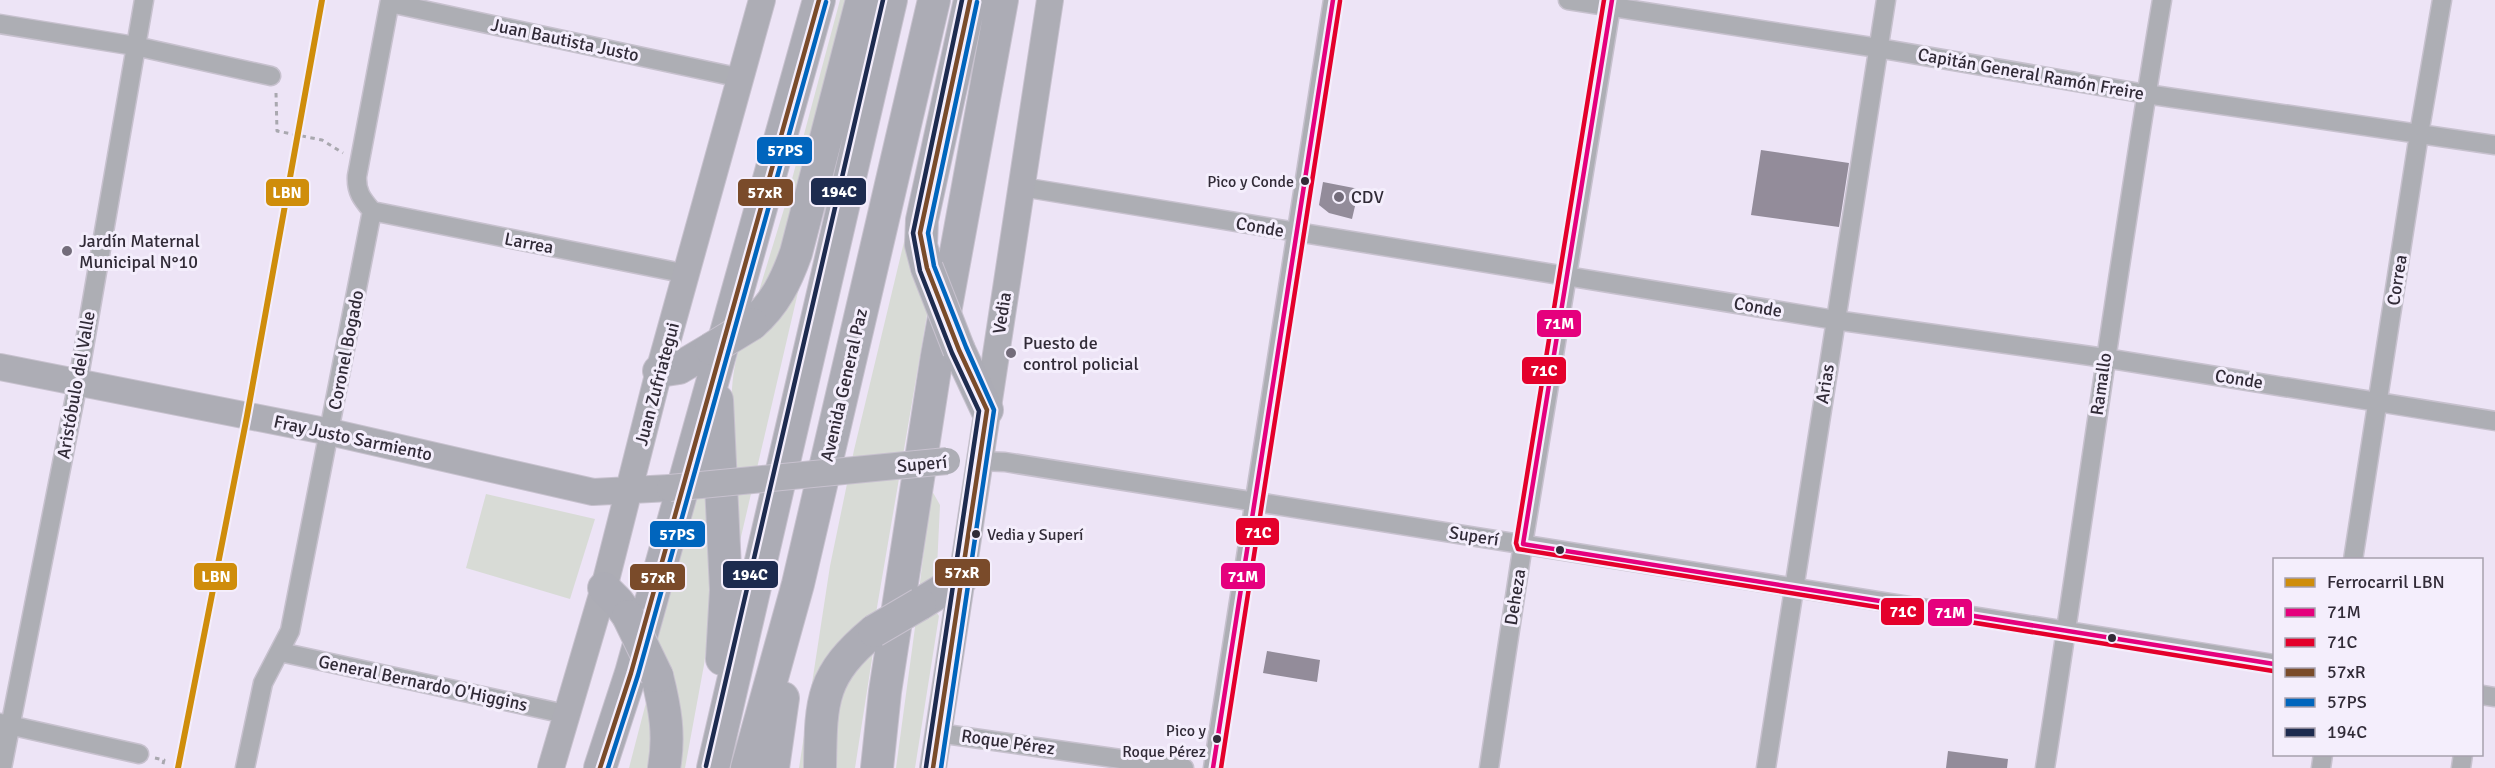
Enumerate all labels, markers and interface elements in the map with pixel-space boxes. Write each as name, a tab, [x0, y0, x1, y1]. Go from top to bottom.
street label: Juan Bautista Justo	[489, 14, 641, 66]
street label: Capitán General Ramón Freire	[1916, 43, 2146, 105]
line badge: 57PS	[756, 136, 813, 165]
text: 57PS	[767, 141, 803, 161]
place label: Pico y Conde	[1207, 172, 1294, 192]
marker: Pico y Conde	[1299, 175, 1311, 187]
line badge: 194C	[810, 177, 867, 206]
line badge: LBN	[265, 178, 310, 207]
line badge: 57xR	[737, 178, 794, 207]
text: 194C	[821, 182, 857, 202]
text: LBN	[272, 183, 302, 203]
text: 57xR	[748, 183, 783, 203]
place label: CDV	[1351, 186, 1384, 208]
marker: CDV	[1332, 190, 1346, 204]
street label: Conde	[1234, 212, 1286, 242]
street label: Larrea	[503, 227, 555, 259]
place label: Jardín Maternal Municipal N°10	[79, 230, 200, 273]
marker: Jardín Maternal Municipal N°10	[60, 244, 74, 258]
street label: Correa	[2382, 253, 2412, 307]
street label: Coronel Bogado	[324, 288, 368, 412]
street label: Vedia	[988, 291, 1016, 335]
street label: Conde	[1732, 292, 1784, 322]
street label: Avenida General Paz	[816, 306, 872, 464]
street label: Aristóbulo del Valle	[52, 309, 100, 461]
line badge: 71M	[1536, 309, 1582, 338]
text: 71M	[1544, 314, 1574, 334]
street label: Juan Zufriategui	[630, 320, 684, 448]
place label: Puesto de control policial	[1023, 332, 1139, 375]
marker: Puesto de control policial	[1004, 346, 1018, 360]
street label: Ramallo	[2086, 351, 2116, 417]
line badge: 71C	[1521, 356, 1567, 385]
text: 71C	[1530, 361, 1558, 381]
street label: Arias	[1811, 362, 1839, 405]
street label: Conde	[2213, 364, 2265, 394]
street label: Fray Justo Sarmiento	[272, 410, 434, 466]
street label: Superí	[896, 451, 948, 477]
line badge: 71C	[1235, 517, 1280, 546]
line badge: 57PS	[649, 520, 706, 548]
street label: Superí	[1447, 521, 1501, 551]
text: 71C	[1244, 523, 1272, 543]
text: 57PS	[659, 525, 695, 545]
place label: Vedia y Superí	[987, 525, 1084, 545]
marker: Vedia y Superí	[970, 528, 982, 540]
unlabelled marker	[1554, 544, 1566, 556]
line badge: 57xR	[934, 558, 991, 587]
legend	[2273, 558, 2483, 756]
line badge: 194C	[722, 560, 779, 589]
line badge: LBN	[193, 562, 238, 591]
line badge: 71M	[1220, 562, 1266, 590]
line badge: 57xR	[629, 563, 686, 591]
text: 57xR	[945, 563, 980, 583]
text: 194C	[732, 565, 768, 585]
text: LBN	[201, 567, 231, 587]
text: 71M	[1228, 567, 1258, 587]
street label: Deheza	[1500, 567, 1530, 627]
text: 57xR	[641, 568, 676, 588]
text: Ferrocarril LBN	[2327, 571, 2445, 593]
line badge: 71C	[1880, 597, 1925, 626]
line badge: 71M	[1927, 598, 1973, 627]
text: 71M	[2327, 601, 2361, 623]
text: 71C	[1889, 602, 1917, 622]
text: 71M	[1935, 603, 1965, 623]
text: 71C	[2327, 631, 2357, 653]
unlabelled marker	[2106, 632, 2118, 644]
street label: General Bernardo O'Higgins	[316, 650, 530, 716]
text: 57xR	[2327, 661, 2366, 683]
text: 57PS	[2327, 691, 2367, 713]
place label: Pico y Roque Pérez	[1122, 721, 1207, 762]
text: 194C	[2327, 721, 2367, 743]
street label: Roque Pérez	[960, 725, 1056, 759]
marker: Pico y Roque Pérez	[1211, 733, 1223, 745]

